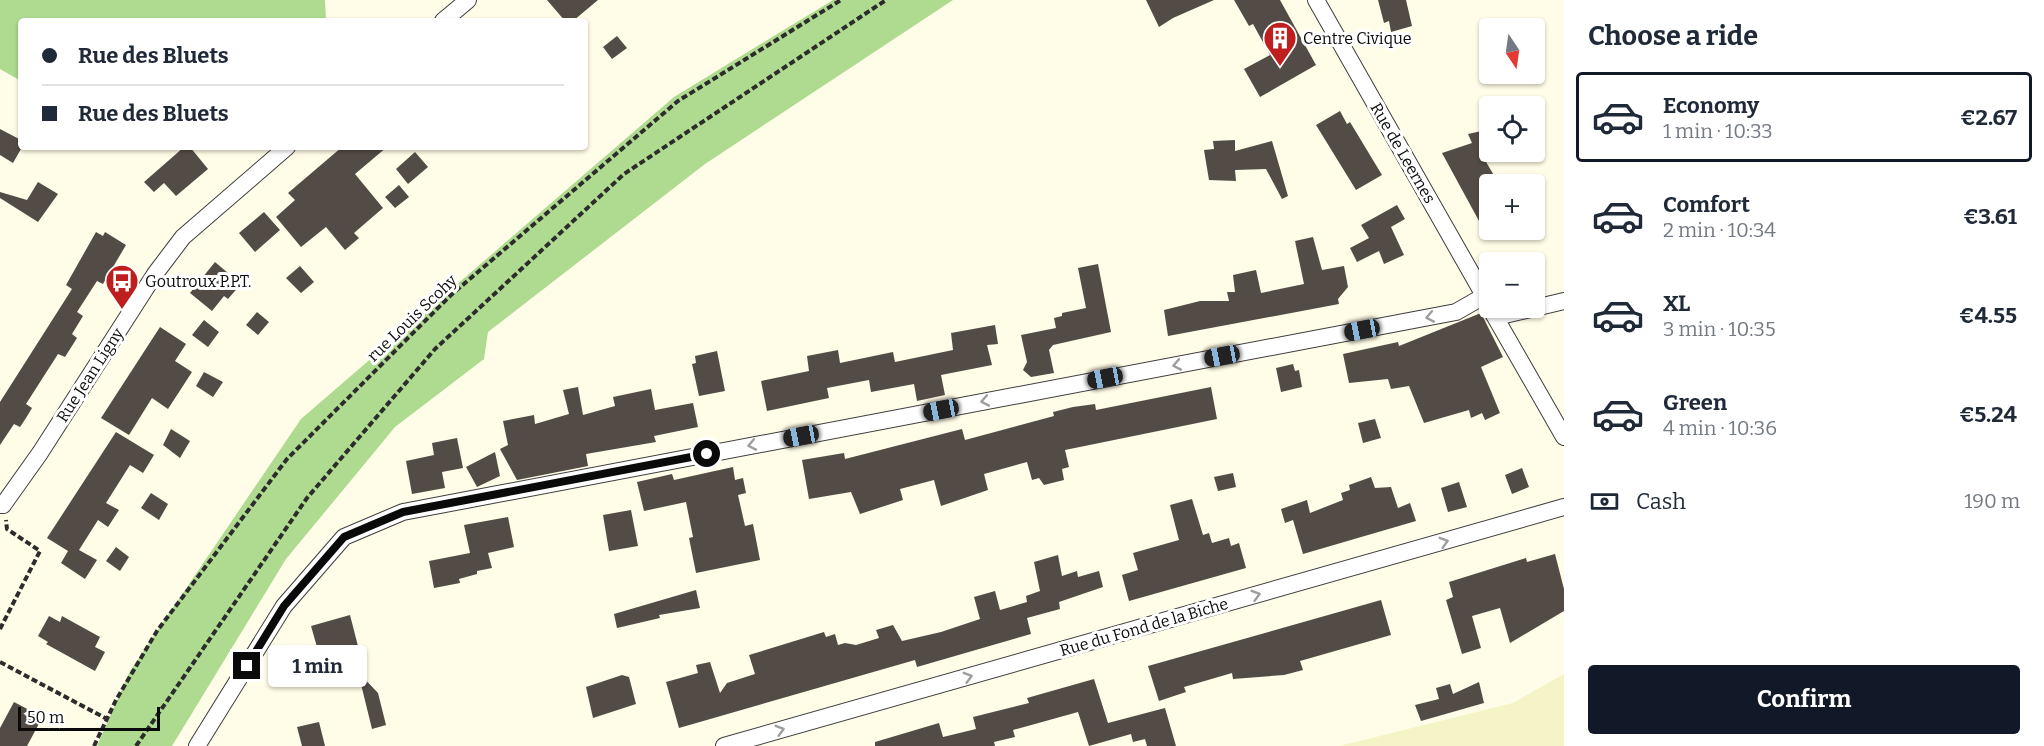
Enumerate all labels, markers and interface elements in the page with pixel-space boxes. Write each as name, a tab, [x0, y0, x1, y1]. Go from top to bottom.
north arrow	[1479, 18, 1545, 84]
map controls	[1479, 18, 1545, 318]
building icon: Centre Civique	[1262, 20, 1298, 67]
text: Choose a ride	[1588, 20, 1758, 52]
place label: Centre Civique	[1303, 29, 1412, 48]
text: Rue des Bluets	[78, 42, 229, 69]
icon: car	[1591, 90, 1645, 144]
text: Economy	[1663, 92, 1759, 119]
button: locate	[1479, 96, 1545, 162]
street label: Rue de Leernes	[1366, 99, 1440, 207]
text: Rue des Bluets	[78, 100, 229, 127]
text: €2.67	[1960, 104, 2017, 131]
text: 1 min · 10:33	[1663, 119, 1773, 143]
button: +	[1479, 174, 1545, 240]
icon: car	[1591, 189, 1645, 243]
text: Comfort	[1663, 191, 1750, 218]
text: €3.61	[1963, 203, 2017, 230]
text: 2 min · 10:34	[1663, 218, 1776, 242]
button: −	[1479, 252, 1545, 318]
bus stop icon: Goutroux P.P.T.	[104, 263, 140, 310]
street label: rue Louis Scohy	[363, 270, 461, 365]
place label: Goutroux P.P.T.	[145, 272, 251, 291]
icon: car	[1591, 288, 1645, 342]
text: XL	[1663, 290, 1690, 317]
text: €4.55	[1959, 302, 2017, 329]
one-way arrow	[1425, 310, 1435, 323]
text: 3 min · 10:35	[1663, 317, 1776, 341]
car	[1343, 318, 1381, 342]
street label: Rue Jean Ligny	[53, 324, 128, 426]
car	[1203, 344, 1241, 368]
one-way arrow	[1172, 358, 1182, 371]
car	[1086, 366, 1124, 390]
icon: car	[1591, 387, 1645, 441]
text: Green	[1663, 389, 1727, 416]
one-way arrow	[980, 394, 990, 407]
car	[922, 398, 960, 422]
text: €5.24	[1959, 401, 2017, 428]
text: 4 min · 10:36	[1663, 416, 1777, 440]
car	[782, 424, 820, 448]
one-way arrow	[747, 438, 757, 451]
route start	[693, 440, 720, 467]
icon: cash	[1588, 485, 1621, 518]
text: Cash	[1636, 488, 1686, 515]
text: 190 m	[1964, 489, 2020, 513]
one-way arrow	[1439, 536, 1449, 549]
one-way arrow	[1251, 590, 1261, 602]
street label: Rue du Fond de la Biche	[1058, 594, 1230, 660]
callout: 1 min	[268, 645, 367, 687]
route end	[233, 652, 260, 679]
text: 1 min	[292, 654, 343, 678]
button: Confirm	[1588, 665, 2020, 734]
one-way arrow	[963, 671, 973, 684]
scale bar	[18, 704, 160, 732]
text: 50 m	[27, 708, 64, 727]
one-way arrow	[774, 725, 785, 737]

